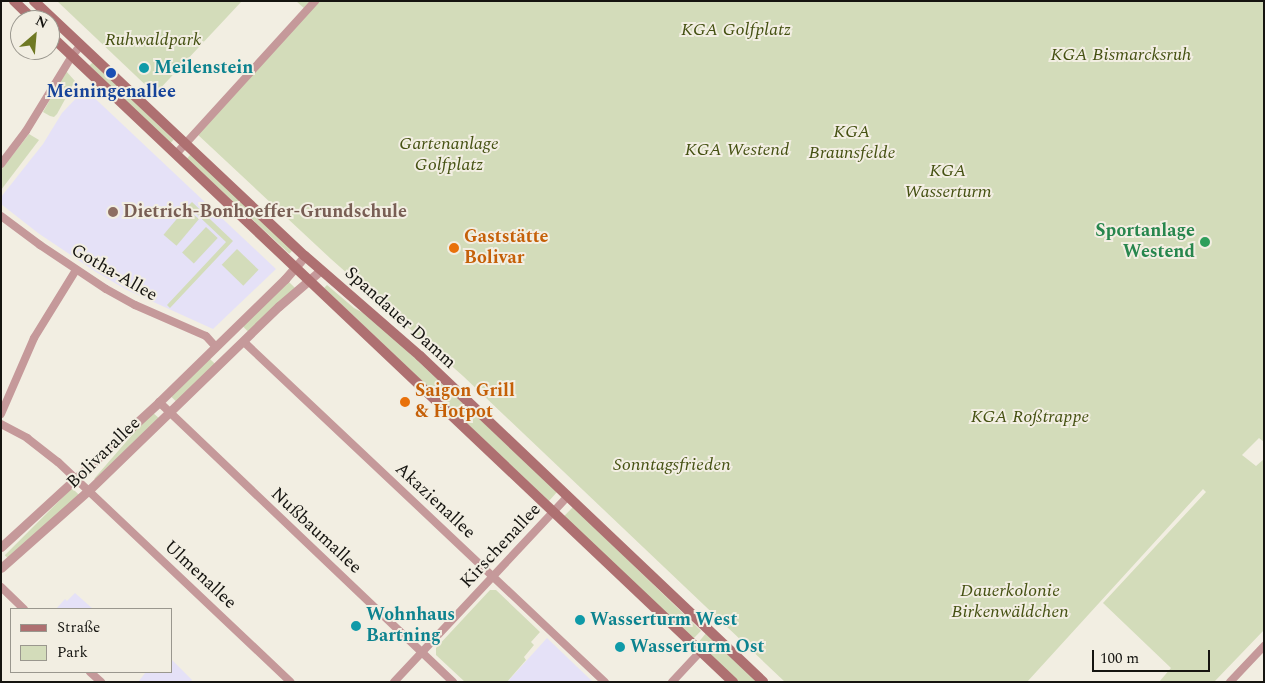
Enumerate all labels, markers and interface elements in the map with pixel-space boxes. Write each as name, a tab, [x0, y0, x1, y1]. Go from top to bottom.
north arrow	[10, 10, 60, 60]
text: N	[32, 10, 51, 34]
park label: KGA Golfplatz	[681, 19, 791, 41]
park label: Ruhwaldpark	[105, 29, 201, 51]
park label: KGA Bismarcksruh	[1051, 44, 1191, 66]
place label: Meilenstein	[154, 57, 253, 79]
marker: Meilenstein	[138, 62, 150, 74]
marker: Meiningenallee	[105, 67, 117, 79]
place label: Meiningenallee	[46, 81, 176, 103]
park label: KGA Braunsfelde	[809, 122, 895, 164]
park label: Gartenanlage Golfplatz	[399, 134, 499, 176]
park label: KGA Westend	[685, 139, 789, 161]
park label: KGA Wasserturm	[904, 161, 992, 203]
place label: Dietrich-Bonhoeffer-Grundschule	[123, 201, 407, 223]
marker: Dietrich-Bonhoeffer-Grundschule	[107, 206, 119, 218]
place label: Sportanlage Westend	[1095, 221, 1195, 264]
place label: Gaststätte Bolivar	[464, 227, 548, 270]
marker: Sportanlage Westend	[1199, 236, 1211, 248]
street label: Gotha-Allee	[67, 240, 161, 306]
marker: Gaststätte Bolivar	[448, 242, 460, 254]
street label: Spandauer Damm	[340, 262, 460, 374]
place label: Saigon Grill & Hotpot	[415, 381, 515, 424]
marker: Saigon Grill & Hotpot	[399, 396, 411, 408]
park label: KGA Roßtrappe	[971, 406, 1089, 428]
street label: Bolivarallee	[63, 413, 145, 493]
park label: Sonntagsfrieden	[613, 454, 731, 476]
street label: Akazienallee	[390, 458, 480, 544]
street label: Nußbaumallee	[266, 483, 366, 579]
street label: Kirschenallee	[456, 499, 546, 593]
street label: Ulmenallee	[159, 536, 241, 614]
park label: Dauerkolonie Birkenwäldchen	[951, 581, 1069, 624]
place label: Wohnhaus Bartning	[366, 605, 455, 648]
legend	[10, 608, 172, 673]
place label: Wasserturm West	[590, 609, 737, 631]
marker: Wasserturm West	[574, 614, 586, 626]
text: Straße	[57, 616, 100, 639]
marker: Wohnhaus Bartning	[350, 620, 362, 632]
place label: Wasserturm Ost	[630, 636, 764, 658]
scale bar	[1095, 640, 1212, 672]
text: Park	[57, 641, 88, 664]
marker: Wasserturm Ost	[614, 641, 626, 653]
text: 100 m	[1100, 647, 1139, 670]

